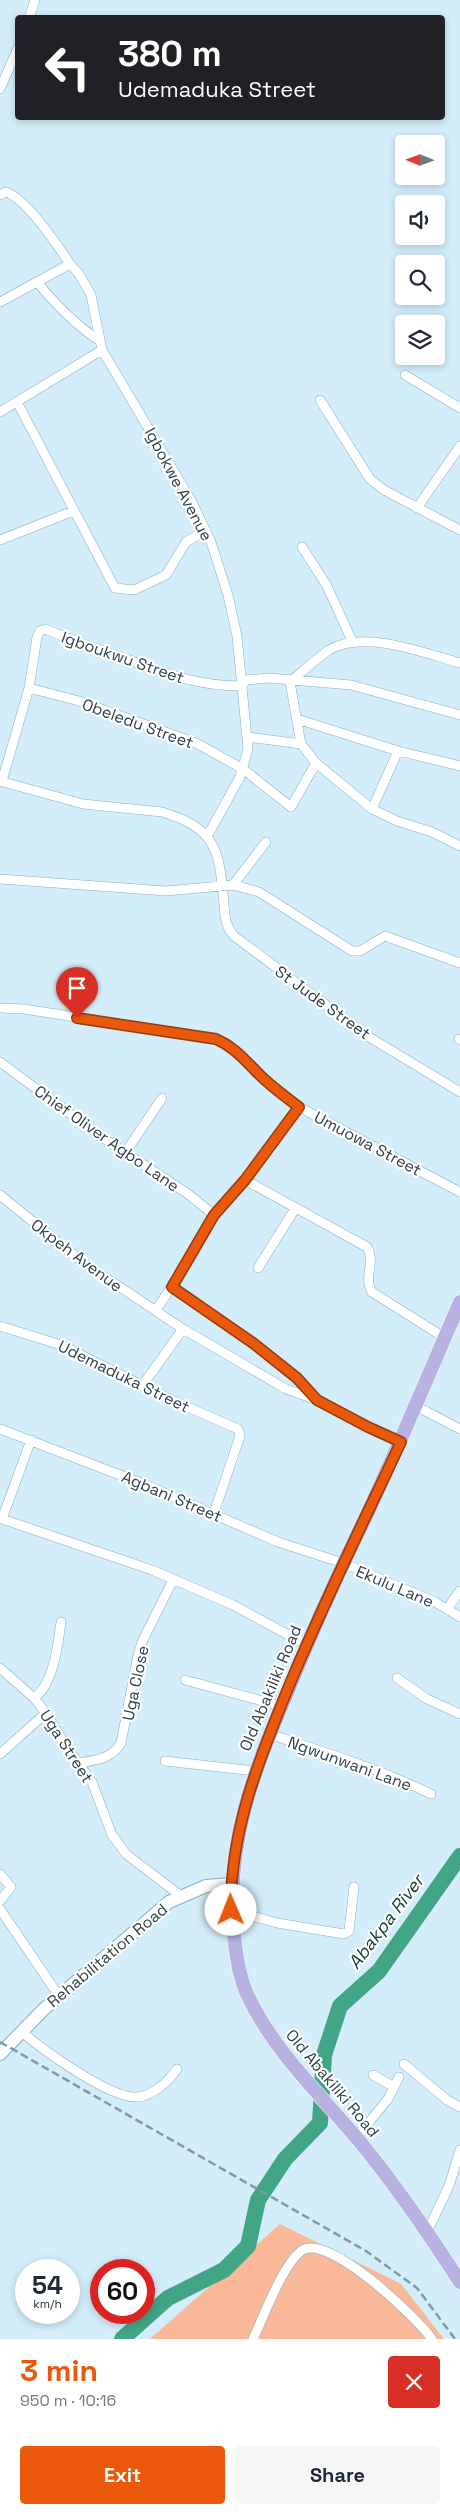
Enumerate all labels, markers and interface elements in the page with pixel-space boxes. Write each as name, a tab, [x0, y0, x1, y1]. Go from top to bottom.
text: 380 m	[118, 32, 222, 76]
icon: left	[35, 35, 100, 100]
text: Udemaduka Street	[118, 75, 316, 103]
north arrow	[395, 135, 445, 185]
map controls	[395, 135, 445, 365]
button: sound	[395, 195, 445, 245]
button: search	[395, 255, 445, 305]
button: layers	[395, 315, 445, 365]
street label: Igbokwe Avenue	[140, 424, 217, 545]
street label: Igboukwu Street	[59, 627, 187, 688]
street label: Obeledu Street	[79, 694, 196, 753]
street label: St Jude Street	[271, 961, 375, 1044]
pin	[56, 967, 98, 1018]
icon: arrive	[63, 974, 91, 1002]
street label: Chief Oliver Agbo Lane	[30, 1080, 183, 1196]
street label: Umuowa Street	[310, 1106, 425, 1181]
street label: Okpeh Avenue	[27, 1214, 127, 1297]
street label: Udemaduka Street	[55, 1335, 193, 1417]
street label: Agbani Street	[119, 1466, 225, 1527]
street label: Ekulu Lane	[353, 1561, 437, 1612]
street label: Old Abakiliki Road	[234, 1622, 306, 1754]
street label: Uga Close	[117, 1644, 154, 1723]
street label: Uga Street	[35, 1706, 98, 1787]
street label: Ngwunwani Lane	[285, 1731, 415, 1796]
water label: Abakpa River	[343, 1868, 430, 1973]
position arrow	[204, 1883, 256, 1935]
street label: Rehabilitation Road	[43, 1899, 172, 2012]
street label: Old Abakiliki Road	[281, 2025, 384, 2142]
speed limit sign: 60	[90, 2259, 155, 2324]
text: 54	[32, 2269, 63, 2301]
text: km/h	[33, 2296, 62, 2312]
text: 3 min	[20, 2351, 98, 2390]
button: close	[388, 2356, 440, 2408]
text: 950 m · 10:16	[20, 2390, 116, 2411]
button: Exit	[20, 2446, 225, 2504]
button: Share	[235, 2446, 440, 2504]

